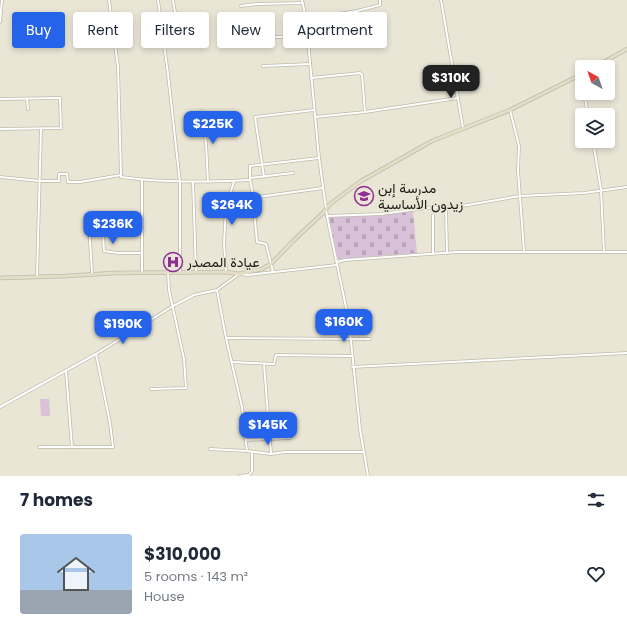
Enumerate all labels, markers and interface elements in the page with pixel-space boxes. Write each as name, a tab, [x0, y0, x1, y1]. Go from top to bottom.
chip: Buy	[12, 12, 65, 48]
chip: Rent	[73, 12, 133, 48]
chip: Filters	[141, 12, 209, 48]
chip: New	[217, 12, 275, 48]
chip: Apartment	[283, 12, 387, 48]
north arrow	[575, 60, 615, 100]
map controls	[575, 60, 615, 148]
pin: $310K	[423, 65, 479, 99]
text: $310K	[432, 68, 470, 87]
button: layers	[575, 108, 615, 148]
pin: $225K	[185, 111, 241, 145]
text: $225K	[193, 114, 233, 133]
place label: مدرسة إبن زيدون الأساسية	[378, 178, 464, 214]
school or university icon: مدرسة إبن زيدون الأساسية	[353, 185, 375, 207]
pin: $264K	[204, 192, 260, 226]
text: $264K	[211, 195, 253, 214]
pin: $236K	[85, 211, 141, 245]
text: $236K	[92, 214, 134, 233]
hospital icon: عيادة المصدر	[162, 251, 184, 273]
place label: عيادة المصدر	[186, 252, 260, 272]
pin: $160K	[316, 309, 372, 343]
pin: $190K	[95, 311, 151, 345]
text: $160K	[324, 312, 364, 331]
text: $190K	[104, 314, 142, 333]
pin: $145K	[240, 412, 296, 446]
text: $145K	[248, 415, 288, 434]
text: 7 homes	[20, 488, 93, 512]
icon: filters	[585, 489, 607, 511]
text: $310,000	[144, 542, 221, 566]
icon: home	[52, 550, 100, 598]
icon: heart	[585, 563, 607, 585]
text: 5 rooms · 143 m²	[144, 567, 248, 586]
text: House	[144, 587, 184, 606]

